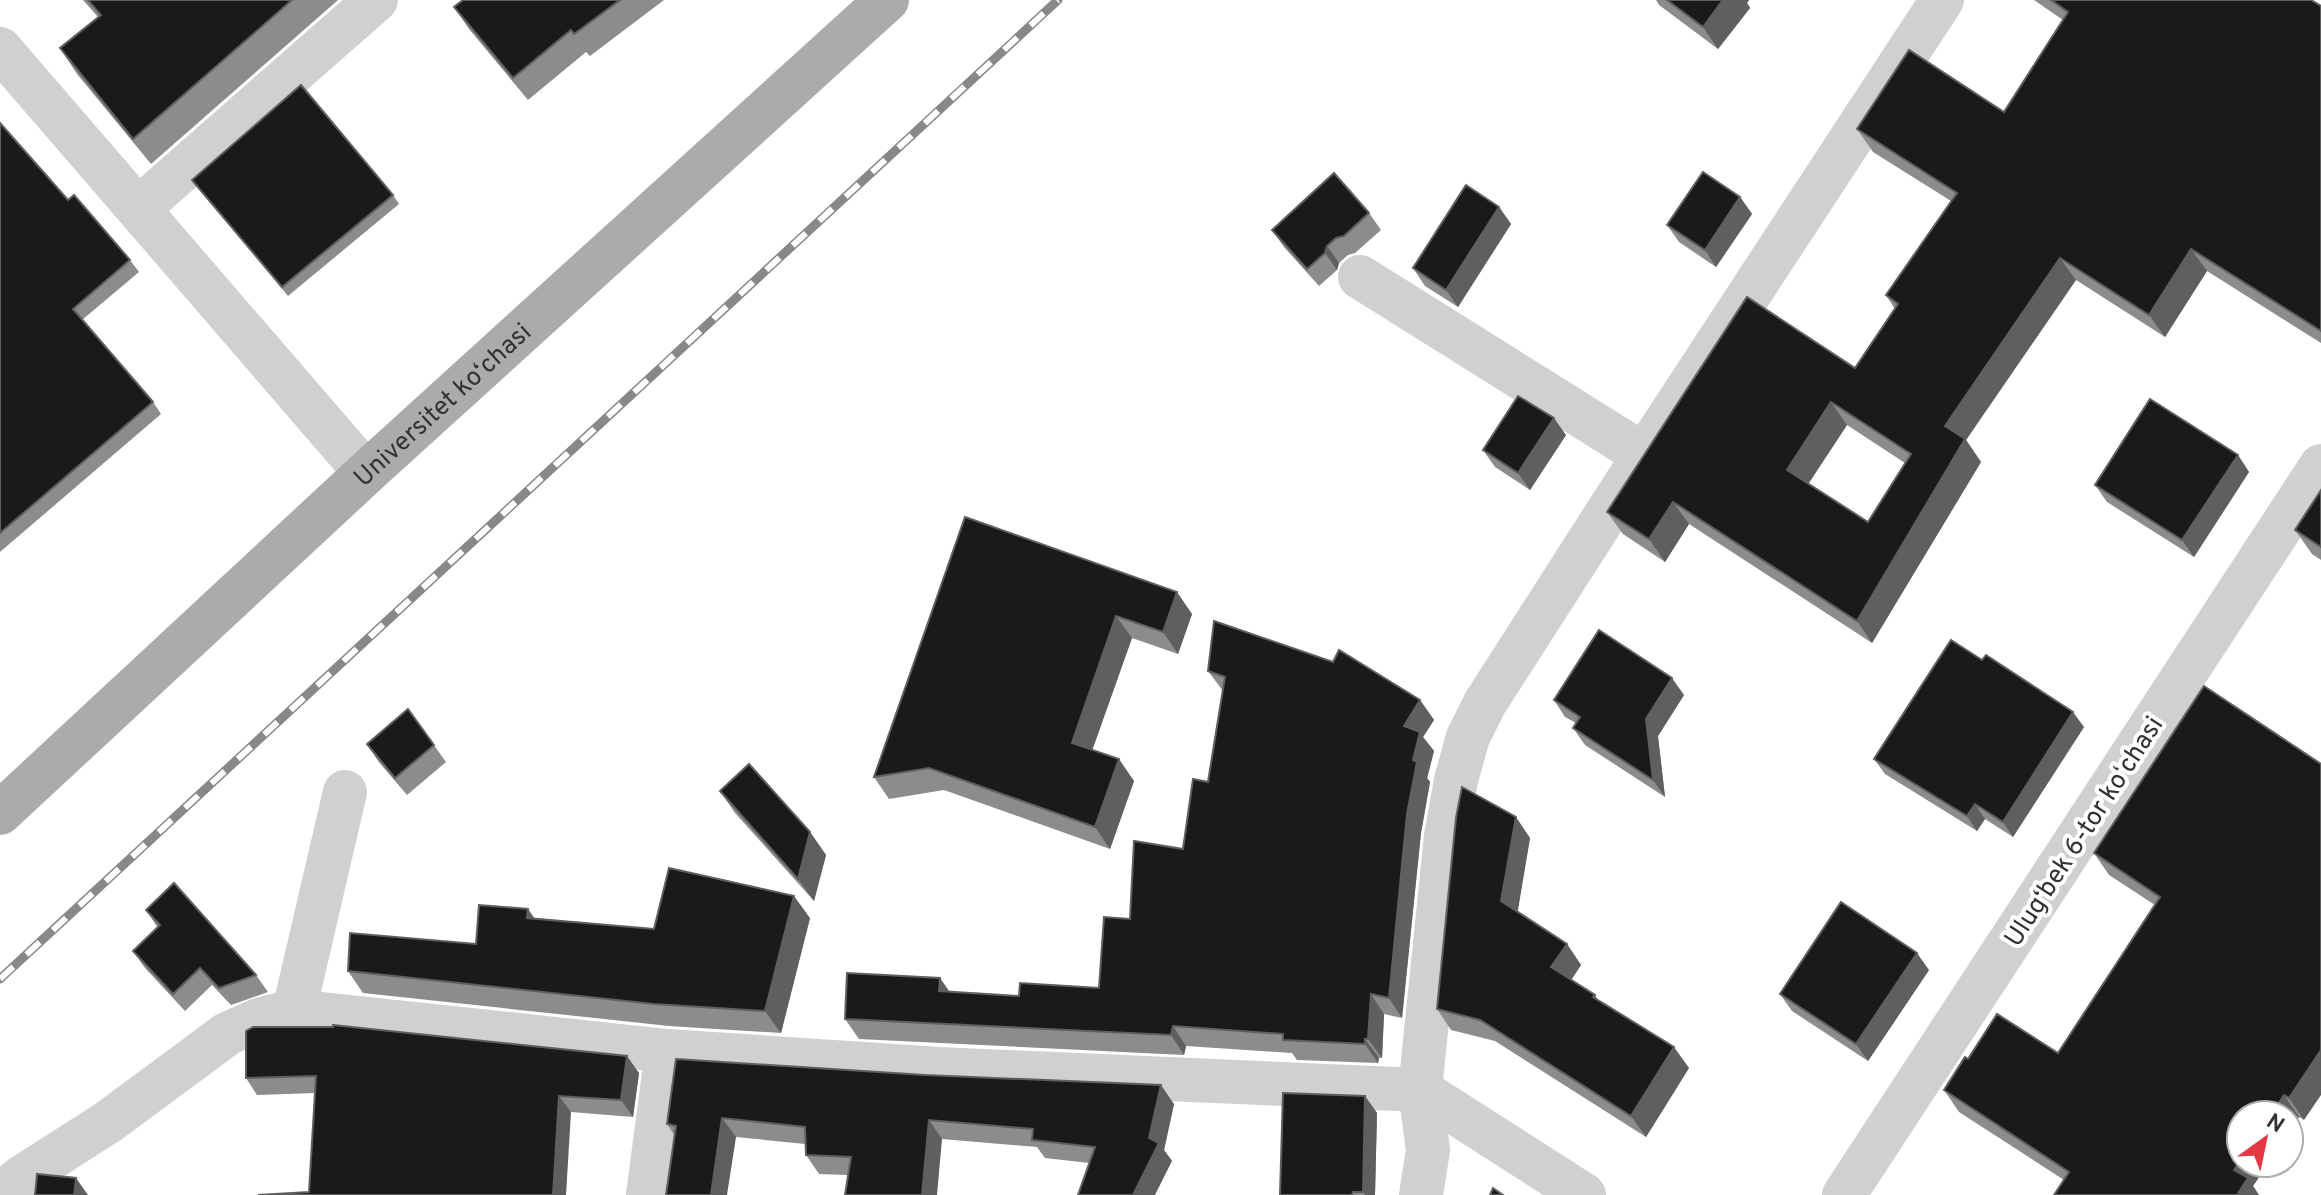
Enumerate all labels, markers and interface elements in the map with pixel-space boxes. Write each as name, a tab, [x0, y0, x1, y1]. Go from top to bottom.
street label: Universitet kо‘chasi	[348, 317, 539, 495]
street label: Ulug‘bek 6-tor koʻchasi	[1998, 711, 2172, 954]
north arrow	[2225, 1099, 2305, 1179]
text: N	[2261, 1109, 2289, 1140]

